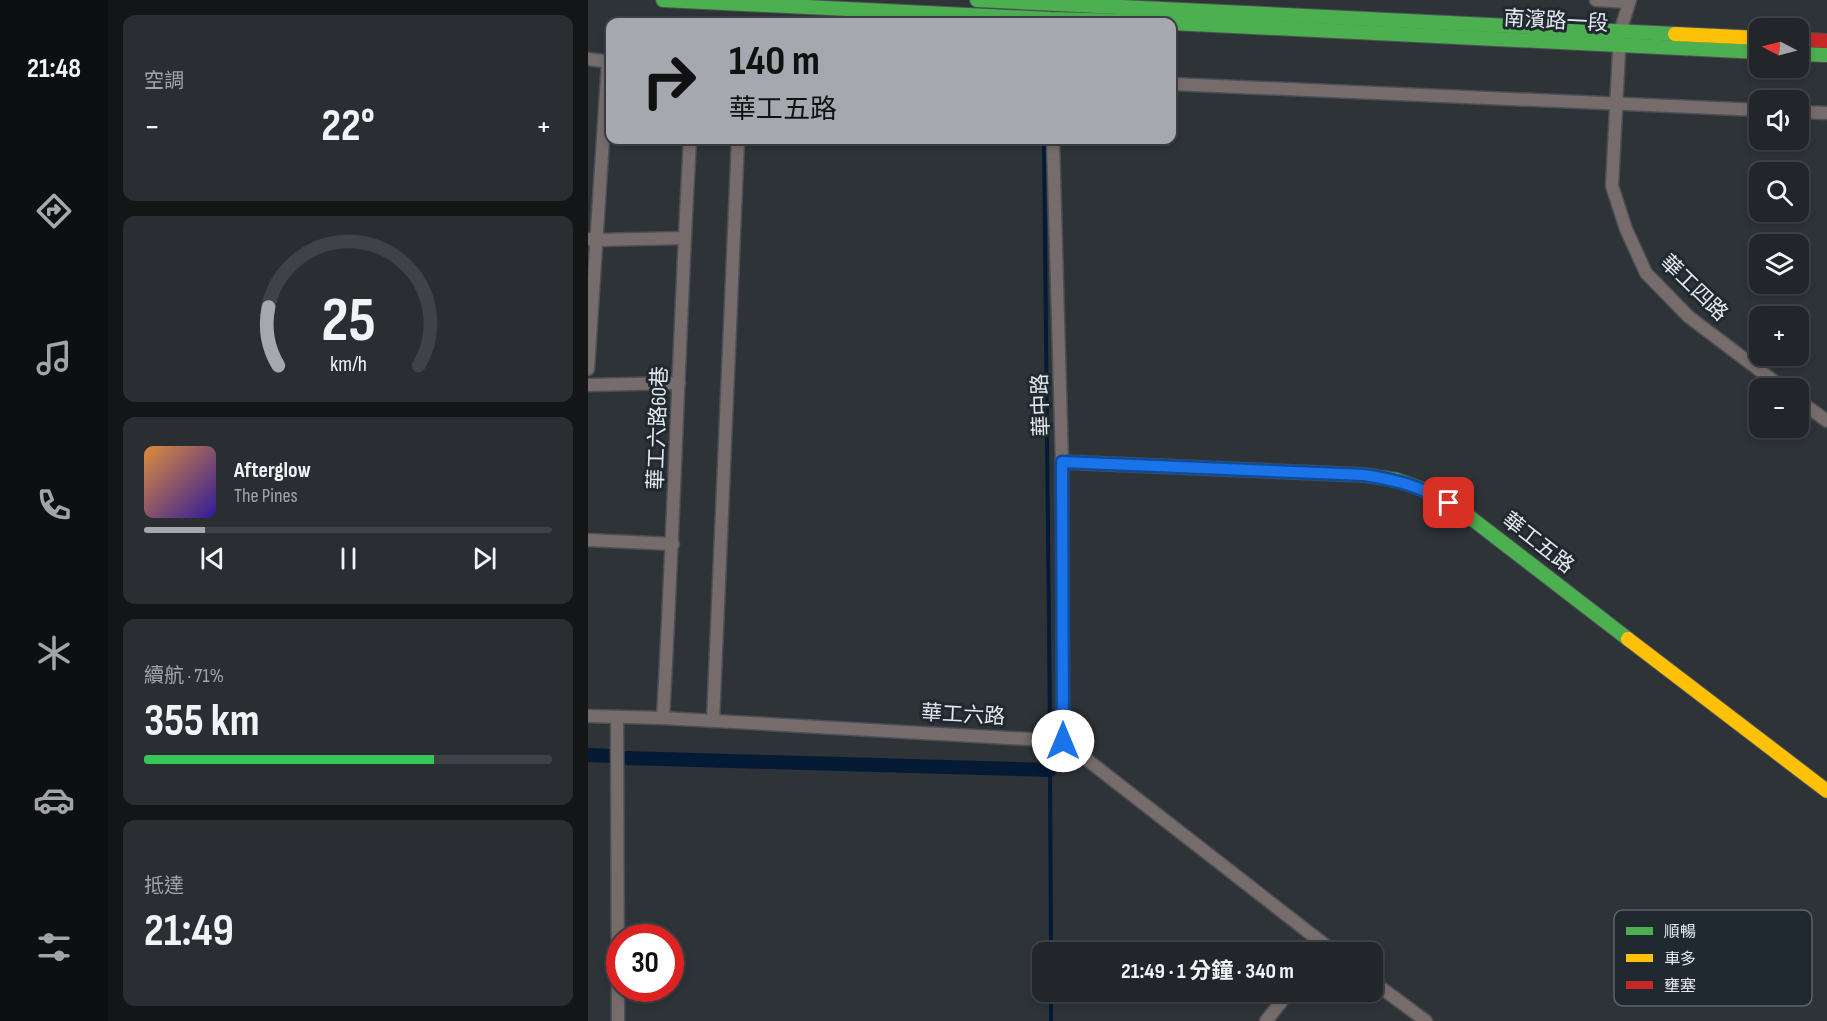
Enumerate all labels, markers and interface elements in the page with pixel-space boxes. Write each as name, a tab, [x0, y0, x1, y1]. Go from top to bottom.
street label: 南濱路一段	[1503, 6, 1609, 36]
north arrow	[1749, 18, 1809, 78]
map controls	[1749, 18, 1809, 438]
text: 140 m	[729, 36, 820, 87]
icon: right	[630, 42, 708, 120]
text: 21:48	[27, 53, 81, 85]
text: 空調	[144, 69, 184, 93]
button: sound	[1749, 90, 1809, 150]
text: 華工五路	[729, 94, 837, 126]
text: 22°	[321, 99, 375, 154]
text: −	[144, 107, 160, 147]
text: +	[536, 107, 552, 147]
button: search	[1749, 162, 1809, 222]
icon: directions	[33, 190, 75, 232]
button: layers	[1749, 234, 1809, 294]
street label: 華工四路	[1655, 250, 1733, 326]
text: 25	[321, 284, 375, 359]
button: +	[1749, 306, 1809, 366]
icon: music	[33, 337, 75, 379]
text: km/h	[329, 353, 367, 378]
street label: 華工六路60巷	[643, 366, 673, 490]
street label: 華中路	[1027, 373, 1055, 437]
button: −	[1749, 378, 1809, 438]
text: Afterglow	[234, 457, 311, 484]
pin	[1423, 477, 1474, 528]
icon: phone	[33, 484, 75, 526]
text: The Pines	[234, 484, 298, 508]
icon: arrive	[1432, 486, 1465, 519]
street label: 華工五路	[1497, 507, 1579, 579]
icon: previous	[196, 542, 229, 575]
icon: pause	[332, 542, 365, 575]
icon: next	[468, 542, 501, 575]
icon: climate	[33, 632, 75, 674]
text: 續航 · 71%	[144, 664, 224, 688]
text: 355 km	[144, 694, 260, 749]
street label: 華工六路	[920, 700, 1006, 730]
position arrow	[1031, 709, 1095, 773]
icon: car	[33, 779, 75, 821]
text: 抵達	[144, 874, 184, 898]
text: 21:49	[144, 904, 234, 959]
legend	[1614, 910, 1812, 1006]
text: 順暢	[1664, 923, 1696, 942]
speed limit sign: 30	[606, 924, 684, 1002]
icon: filters	[33, 926, 75, 968]
text: 車多	[1664, 950, 1696, 969]
text: 21:49 · 1 分鐘 · 340 m	[1121, 958, 1294, 985]
text: 壅塞	[1664, 977, 1696, 996]

